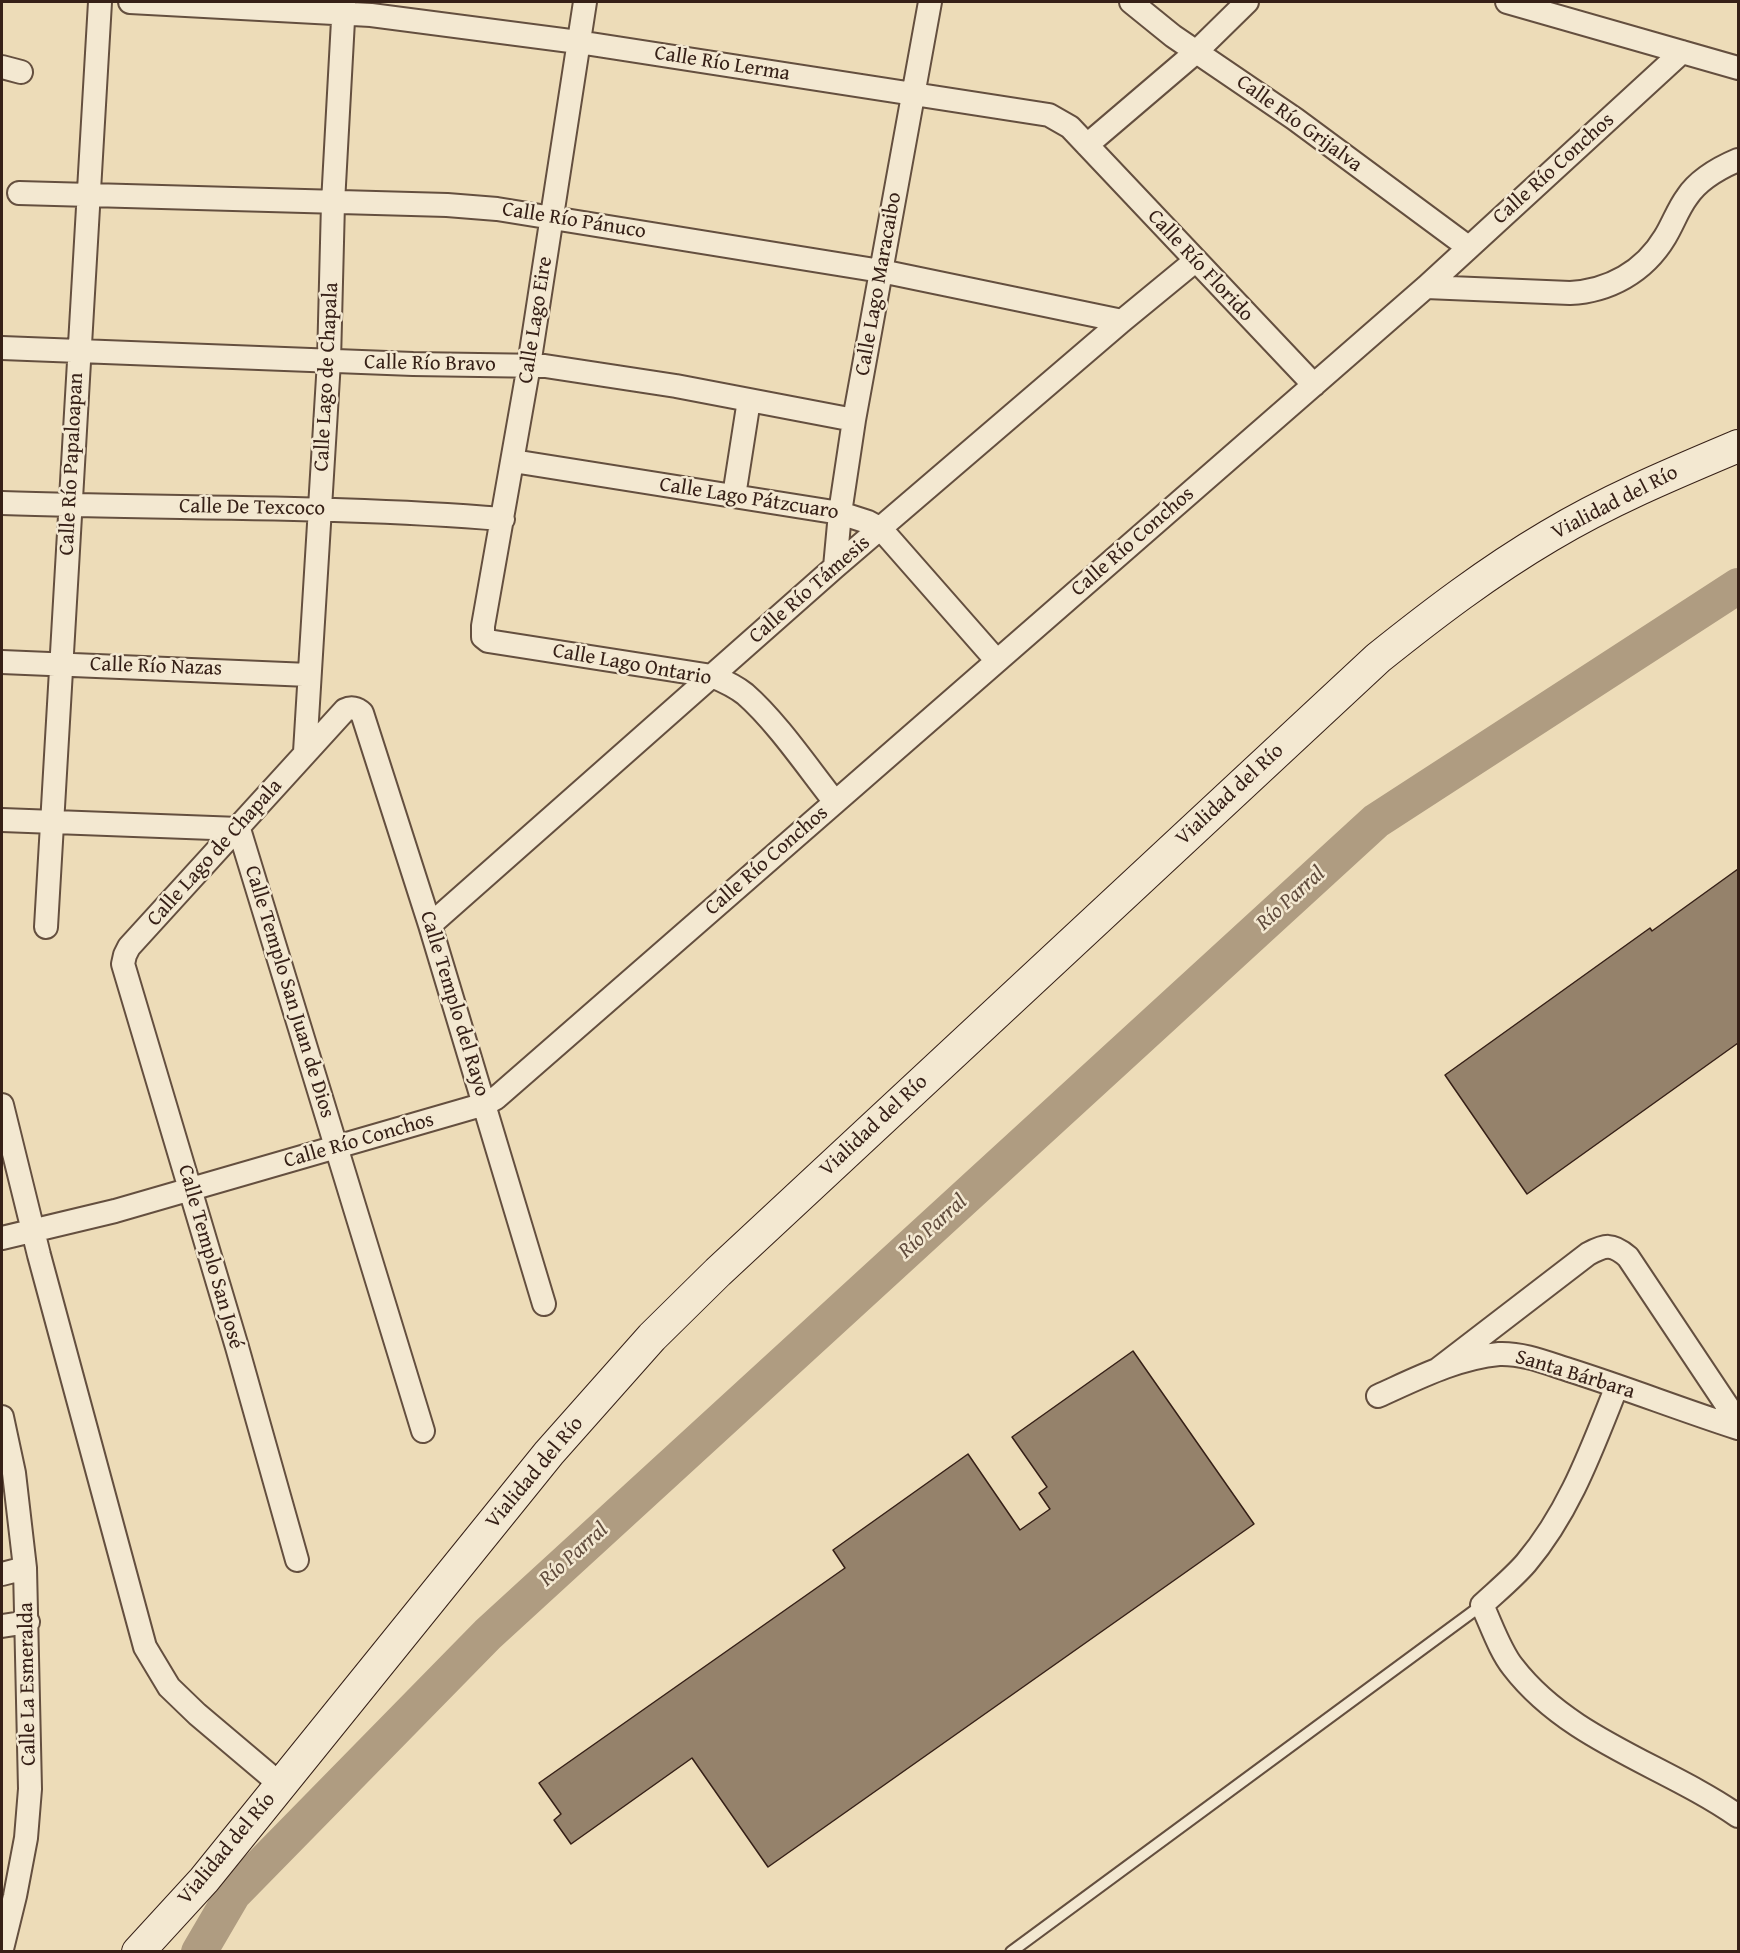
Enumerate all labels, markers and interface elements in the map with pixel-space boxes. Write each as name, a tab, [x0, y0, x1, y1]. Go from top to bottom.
street label: Calle Río Lerma	[652, 41, 792, 87]
street label: Calle Río Grijalva	[1231, 70, 1367, 178]
street label: Calle Río Conchos	[1488, 108, 1620, 230]
street label: Calle Lago Maracaibo	[850, 190, 908, 378]
street label: Calle Río Pánuco	[500, 197, 648, 245]
street label: Calle Río Florido	[1142, 205, 1258, 327]
street label: Calle Lago Eire	[514, 255, 558, 385]
street label: Calle Lago de Chapala	[309, 282, 345, 472]
street label: Calle Río Bravo	[364, 350, 496, 378]
street label: Calle Río Papaloapan	[55, 372, 89, 556]
street label: Vialidad del Río	[1548, 460, 1682, 546]
street label: Calle Lago Pátzcuaro	[658, 472, 840, 526]
street label: Calle Río Conchos	[1066, 482, 1200, 602]
street label: Calle De Texcoco	[179, 494, 325, 522]
street label: Calle Río Támesis	[744, 531, 876, 649]
street label: Calle Lago Ontario	[551, 639, 713, 691]
street label: Calle Río Nazas	[90, 652, 222, 682]
street label: Vialidad del Río	[1171, 739, 1289, 851]
street label: Calle Lago de Chapala	[142, 774, 288, 932]
street label: Calle Río Conchos	[700, 801, 834, 921]
water label: Río Parral	[1251, 861, 1331, 937]
street label: Calle Templo San Juan de Dios	[239, 863, 339, 1121]
street label: Calle Templo del Rayo	[414, 908, 494, 1100]
street label: Vialidad del Río	[815, 1070, 933, 1182]
street label: Calle Río Conchos	[281, 1108, 437, 1174]
street label: Calle Templo San José	[172, 1162, 248, 1352]
water label: Río Parral	[893, 1189, 973, 1265]
street label: Santa Bárbara	[1512, 1345, 1638, 1405]
street label: Vialidad del Río	[481, 1412, 589, 1534]
water label: Río Parral	[534, 1517, 614, 1593]
street label: Calle La Esmeralda	[14, 1602, 42, 1766]
street label: Vialidad del Río	[173, 1788, 281, 1910]

